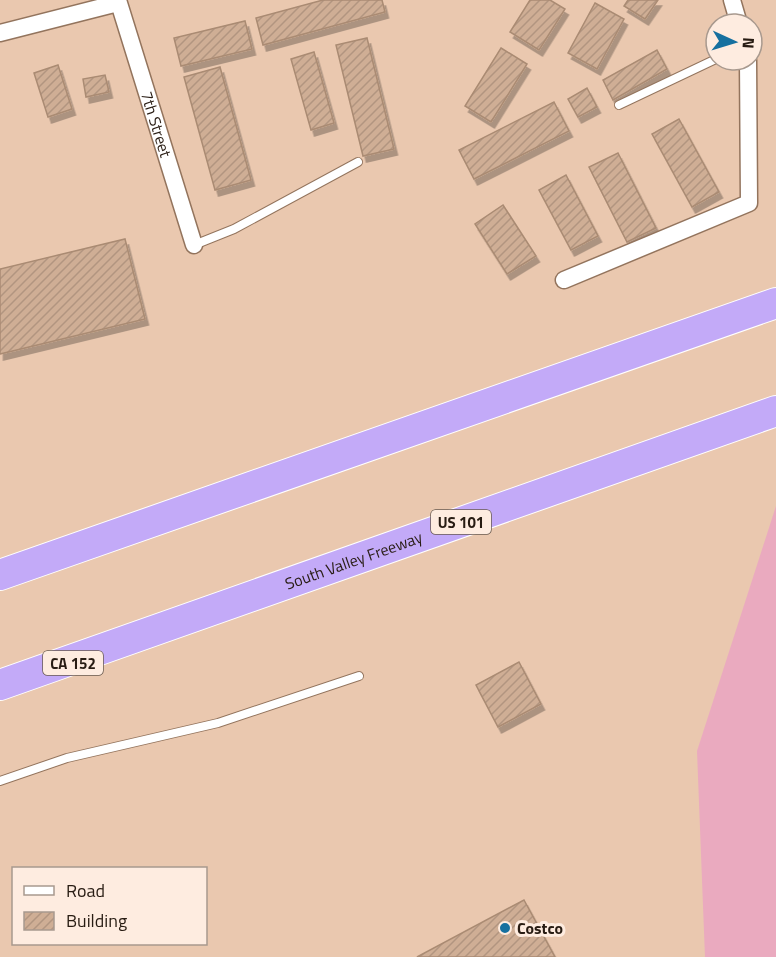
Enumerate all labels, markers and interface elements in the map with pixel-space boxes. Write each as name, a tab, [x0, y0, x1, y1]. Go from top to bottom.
north arrow	[704, 12, 764, 72]
text: N	[737, 37, 761, 49]
street label: 7th Street	[135, 88, 178, 161]
road number: US 101	[431, 510, 491, 534]
street label: South Valley Freeway	[282, 525, 426, 595]
road number: CA 152	[43, 651, 103, 675]
legend	[12, 867, 207, 945]
text: Road	[66, 877, 105, 904]
text: Building	[66, 907, 127, 934]
place label: Costco	[517, 916, 563, 940]
marker: Costco	[498, 921, 512, 935]

